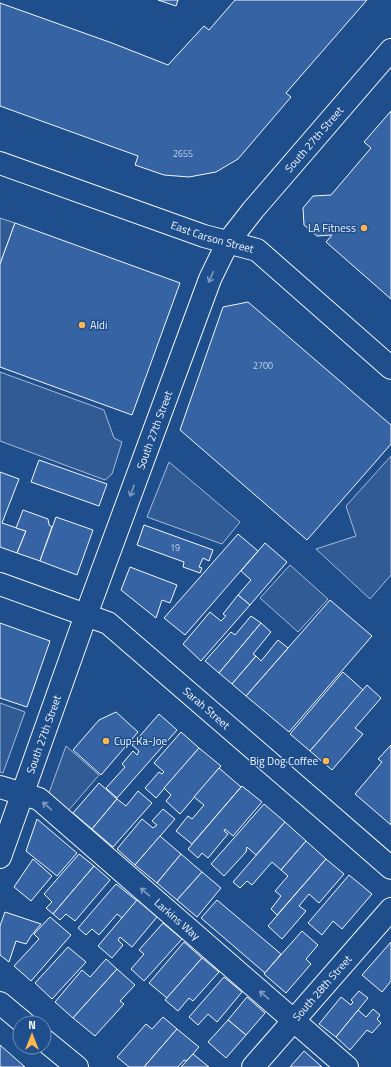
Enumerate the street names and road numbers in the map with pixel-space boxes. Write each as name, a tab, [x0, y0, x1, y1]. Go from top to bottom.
street label: South 27th Street	[281, 103, 347, 176]
street label: East Carson Street	[169, 217, 256, 257]
street label: South 27th Street	[132, 388, 176, 472]
street label: Sarah Street	[179, 683, 234, 733]
street label: South 27th Street	[22, 693, 65, 776]
street label: Larkins Way	[151, 895, 204, 944]
street label: South 28th Street	[289, 951, 355, 1024]

